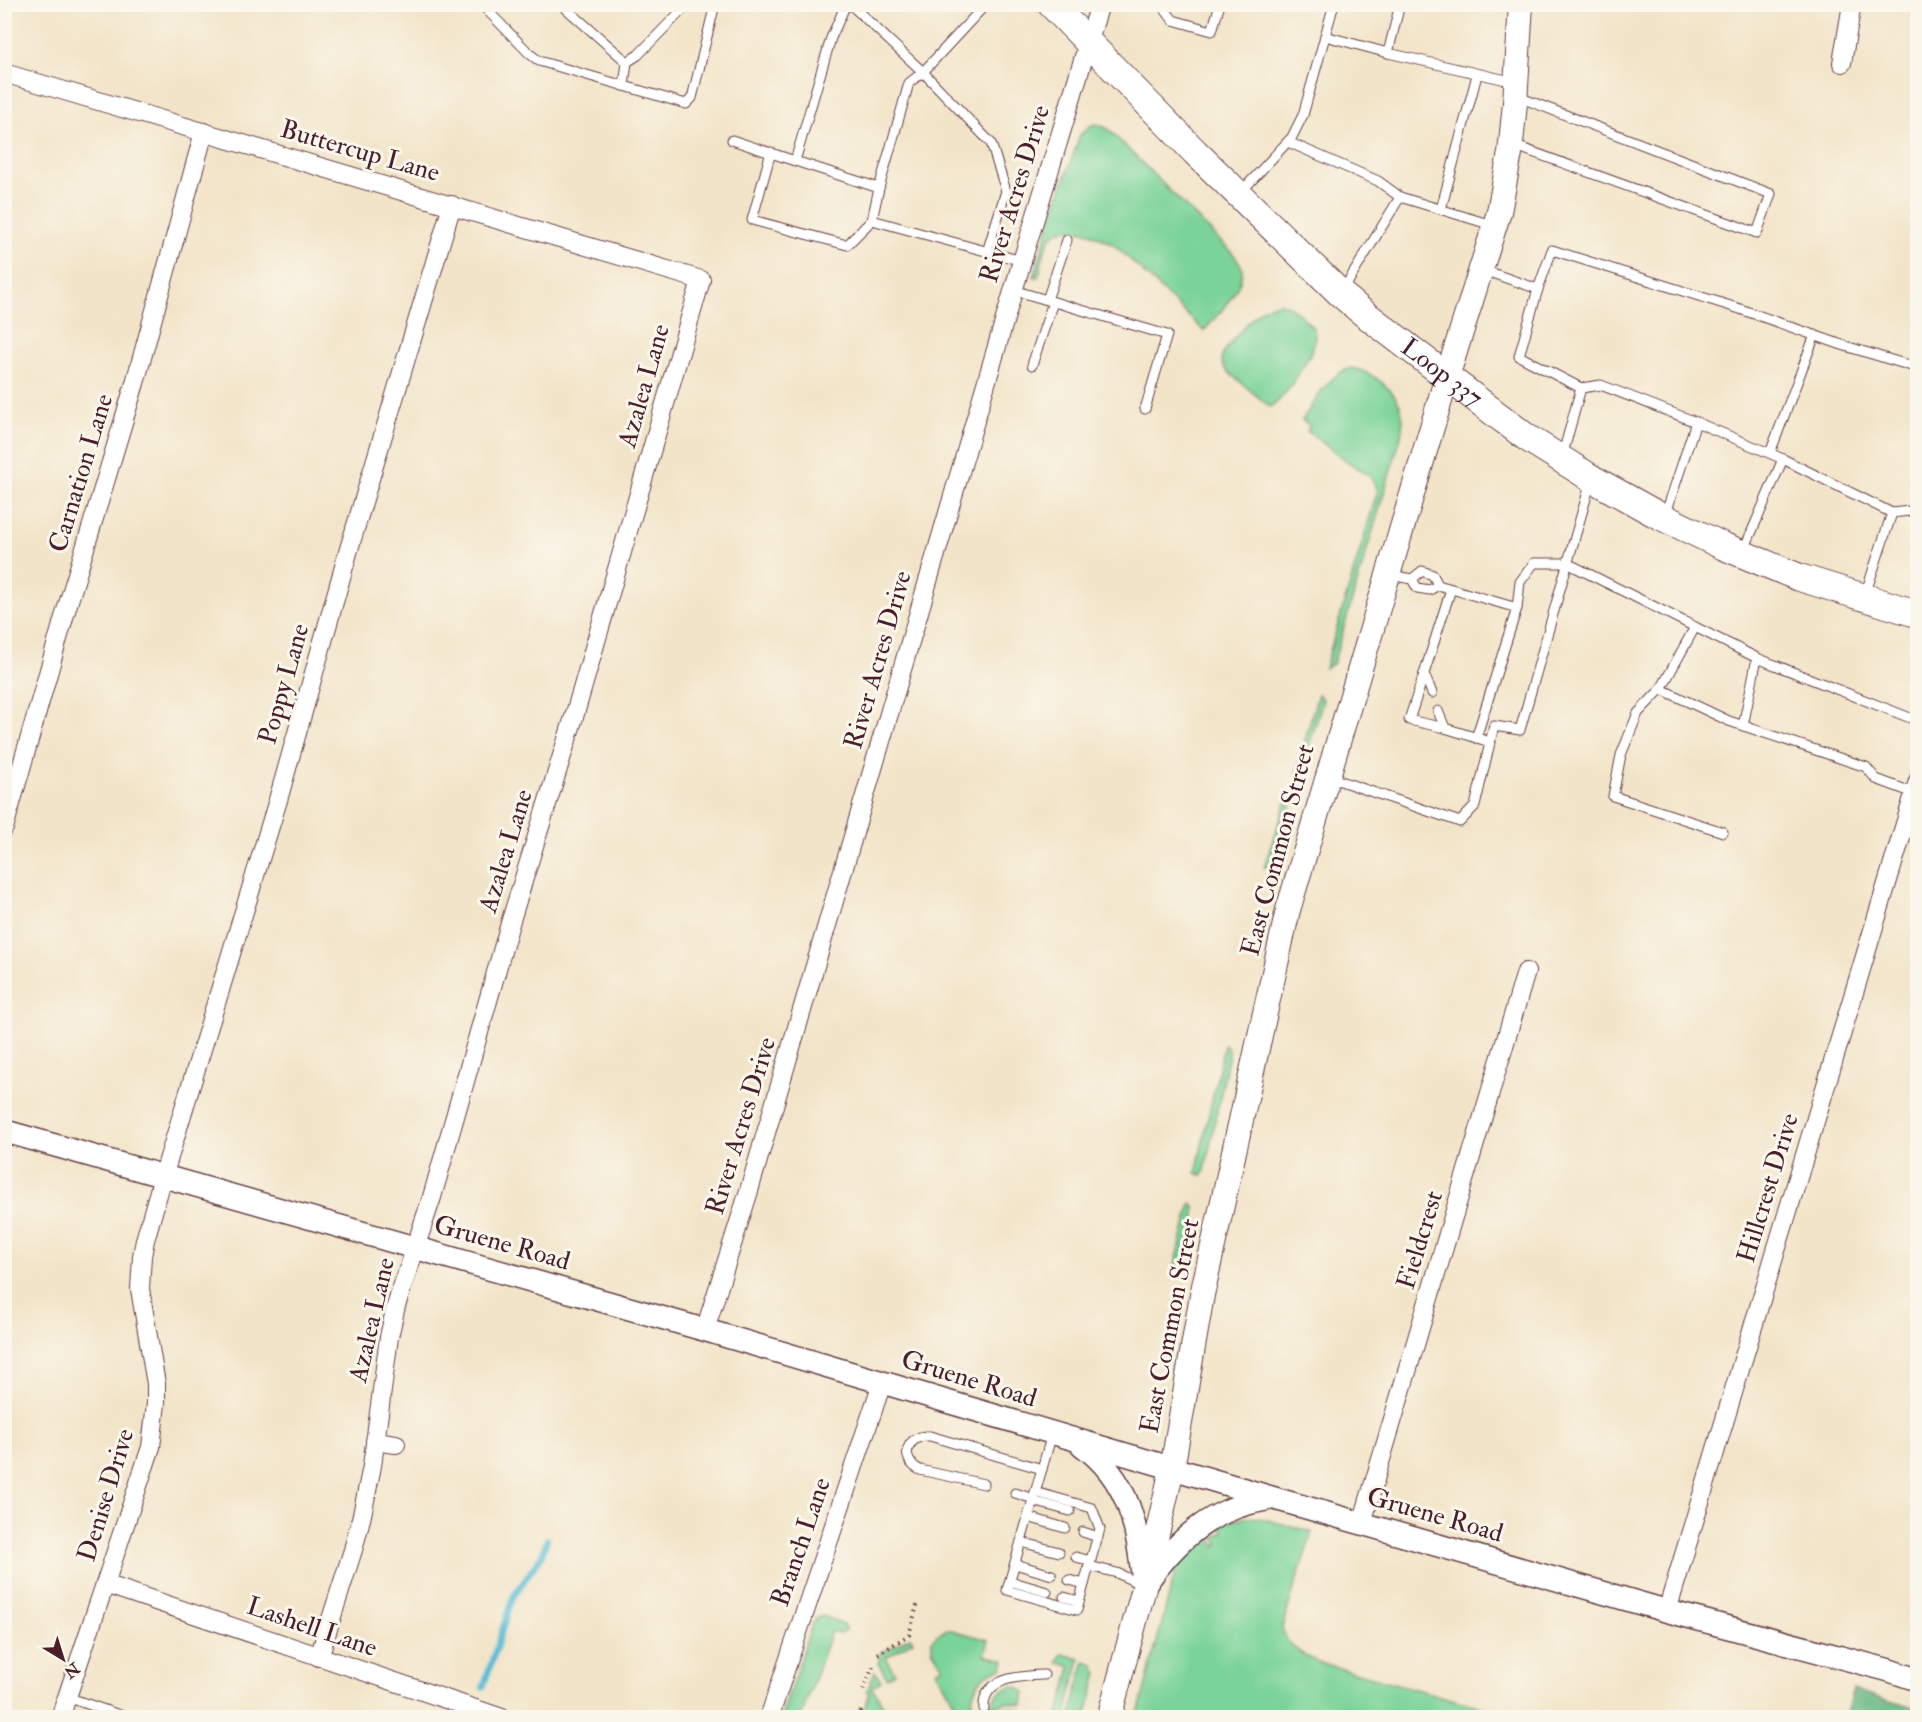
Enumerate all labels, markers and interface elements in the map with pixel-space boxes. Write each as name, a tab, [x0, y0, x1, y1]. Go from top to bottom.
street label: River Acres Drive	[973, 101, 1057, 287]
street label: Buttercup Lane	[276, 113, 443, 190]
street label: Azalea Lane	[611, 320, 677, 453]
street label: Loop 337	[1394, 331, 1489, 414]
street label: Carnation Lane	[42, 390, 120, 556]
street label: River Acres Drive	[837, 567, 919, 753]
street label: Poppy Lane	[252, 620, 317, 748]
street label: East Common Street	[1234, 741, 1322, 959]
street label: Azalea Lane	[472, 785, 540, 917]
street label: River Acres Drive	[699, 1033, 783, 1219]
street label: Hillcrest Drive	[1730, 1109, 1806, 1267]
street label: Fieldcrest	[1390, 1187, 1450, 1293]
street label: Gruene Road	[430, 1208, 574, 1278]
street label: East Common Street	[1133, 1216, 1207, 1436]
street label: Azalea Lane	[342, 1254, 402, 1387]
street label: Gruene Road	[897, 1343, 1041, 1415]
street label: Denise Drive	[71, 1425, 141, 1565]
street label: Branch Lane	[764, 1473, 838, 1611]
street label: Gruene Road	[1363, 1480, 1507, 1550]
street label: Lashell Lane	[243, 1590, 381, 1664]
north arrow	[33, 1629, 93, 1689]
text: N	[59, 1657, 84, 1683]

